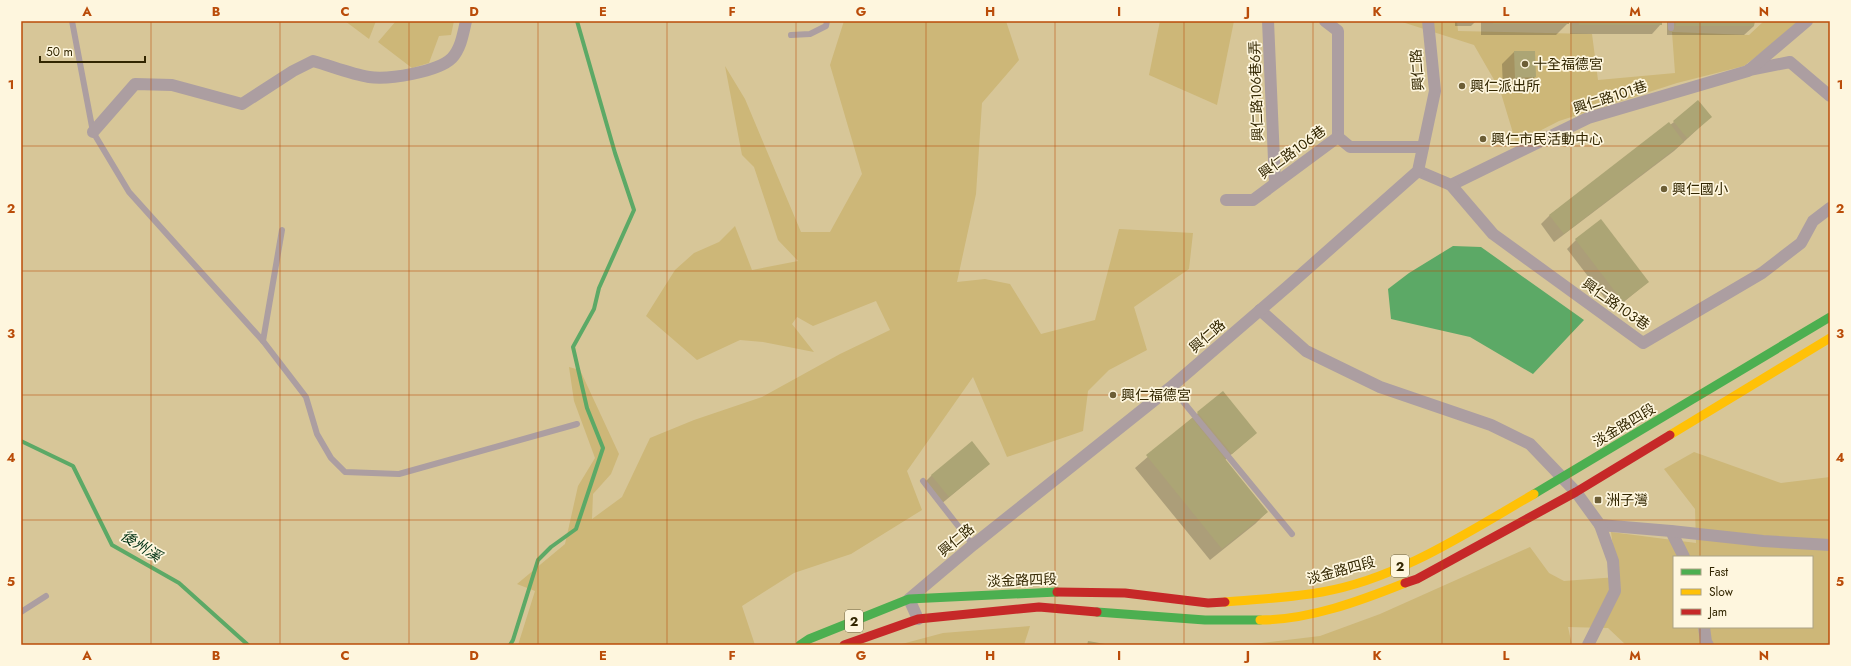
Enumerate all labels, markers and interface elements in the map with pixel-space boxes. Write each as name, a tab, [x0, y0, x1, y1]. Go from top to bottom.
text: A	[81, 2, 92, 21]
text: B	[212, 2, 221, 21]
text: C	[340, 2, 350, 21]
text: D	[469, 2, 479, 21]
text: E	[599, 2, 607, 21]
text: F	[728, 2, 736, 21]
text: G	[856, 2, 867, 21]
text: H	[985, 2, 995, 21]
text: I	[1117, 2, 1121, 21]
text: J	[1243, 2, 1250, 21]
text: K	[1372, 2, 1382, 21]
text: L	[1503, 2, 1510, 21]
text: M	[1629, 2, 1641, 21]
text: N	[1759, 2, 1769, 21]
scale bar	[40, 38, 145, 64]
street label: 興仁路106巷6弄	[1244, 40, 1268, 142]
text: 50 m	[46, 43, 73, 61]
street label: 興仁路	[1406, 48, 1428, 92]
place label: 十全福德宮	[1533, 54, 1603, 74]
marker: 十全福德宮	[1520, 59, 1530, 69]
text: 1	[8, 75, 14, 94]
text: 1	[1837, 75, 1843, 94]
place label: 興仁派出所	[1470, 76, 1540, 96]
street label: 興仁路101巷	[1570, 76, 1650, 118]
marker: 興仁派出所	[1457, 81, 1467, 91]
street label: 興仁路106巷	[1254, 121, 1330, 183]
place label: 興仁市民活動中心	[1491, 129, 1603, 149]
marker: 興仁市民活動中心	[1478, 134, 1488, 144]
place label: 興仁國小	[1672, 179, 1728, 199]
marker: 興仁國小	[1659, 184, 1669, 194]
text: 2	[7, 199, 15, 218]
text: 2	[1836, 199, 1844, 218]
street label: 興仁路103巷	[1578, 273, 1654, 335]
street label: 興仁路	[1185, 315, 1229, 357]
text: 3	[7, 324, 15, 343]
text: 3	[1836, 324, 1844, 343]
place label: 興仁福德宮	[1121, 385, 1191, 405]
marker: 興仁福德宮	[1108, 390, 1118, 400]
street label: 淡金路四段	[1589, 398, 1659, 452]
text: 4	[6, 448, 16, 467]
text: 4	[1835, 448, 1845, 467]
place label: 洲子灣	[1606, 490, 1648, 510]
marker: 洲子灣	[1593, 495, 1603, 505]
street label: 興仁路	[933, 519, 979, 561]
water label: 後州溪	[116, 525, 168, 569]
street label: 淡金路四段	[1305, 551, 1377, 589]
road number: 2	[1391, 555, 1409, 577]
legend	[1673, 556, 1813, 628]
text: Fast	[1709, 563, 1728, 581]
street label: 淡金路四段	[987, 569, 1057, 591]
text: 5	[7, 572, 15, 591]
text: 5	[1836, 572, 1844, 591]
text: Slow	[1709, 583, 1734, 601]
text: Jam	[1707, 603, 1727, 621]
road number: 2	[845, 610, 863, 632]
text: A	[81, 646, 92, 665]
text: B	[212, 646, 221, 665]
text: C	[340, 646, 350, 665]
text: D	[469, 646, 479, 665]
text: E	[599, 646, 607, 665]
text: F	[728, 646, 736, 665]
text: G	[856, 646, 867, 665]
text: H	[985, 646, 995, 665]
text: I	[1117, 646, 1121, 665]
text: J	[1243, 646, 1250, 665]
text: K	[1372, 646, 1382, 665]
text: L	[1503, 646, 1510, 665]
text: M	[1629, 646, 1641, 665]
text: N	[1759, 646, 1769, 665]

